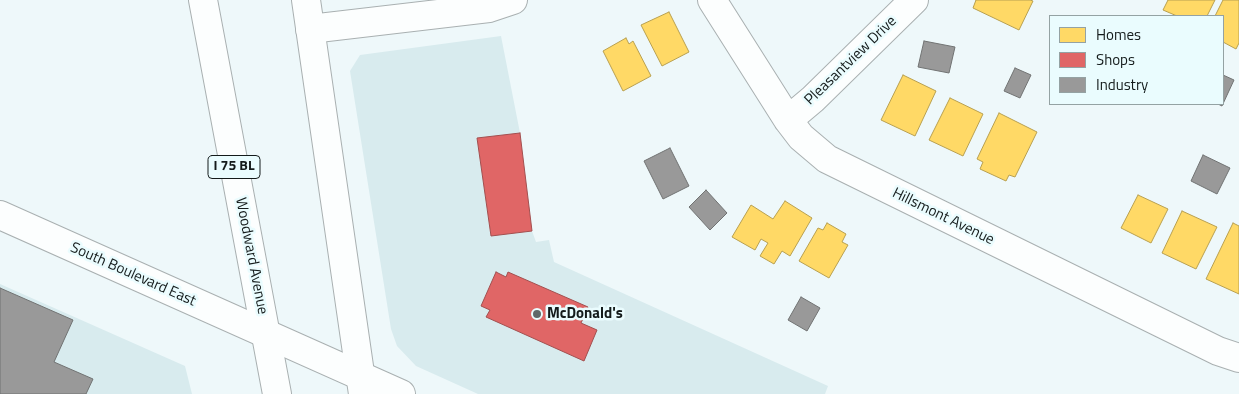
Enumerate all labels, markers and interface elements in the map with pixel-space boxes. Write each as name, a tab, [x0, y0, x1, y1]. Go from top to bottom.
street label: Pleasantview Drive	[801, 13, 901, 109]
legend	[1049, 15, 1224, 105]
text: Homes	[1096, 23, 1141, 46]
text: Shops	[1096, 48, 1135, 71]
text: Industry	[1096, 73, 1148, 96]
road number: I 75 BL	[208, 156, 260, 178]
street label: Hillsmont Avenue	[889, 185, 997, 249]
street label: Woodward Avenue	[231, 196, 271, 316]
street label: South Boulevard East	[67, 239, 199, 311]
place label: McDonald's	[547, 305, 623, 323]
marker: McDonald's	[531, 308, 543, 320]

